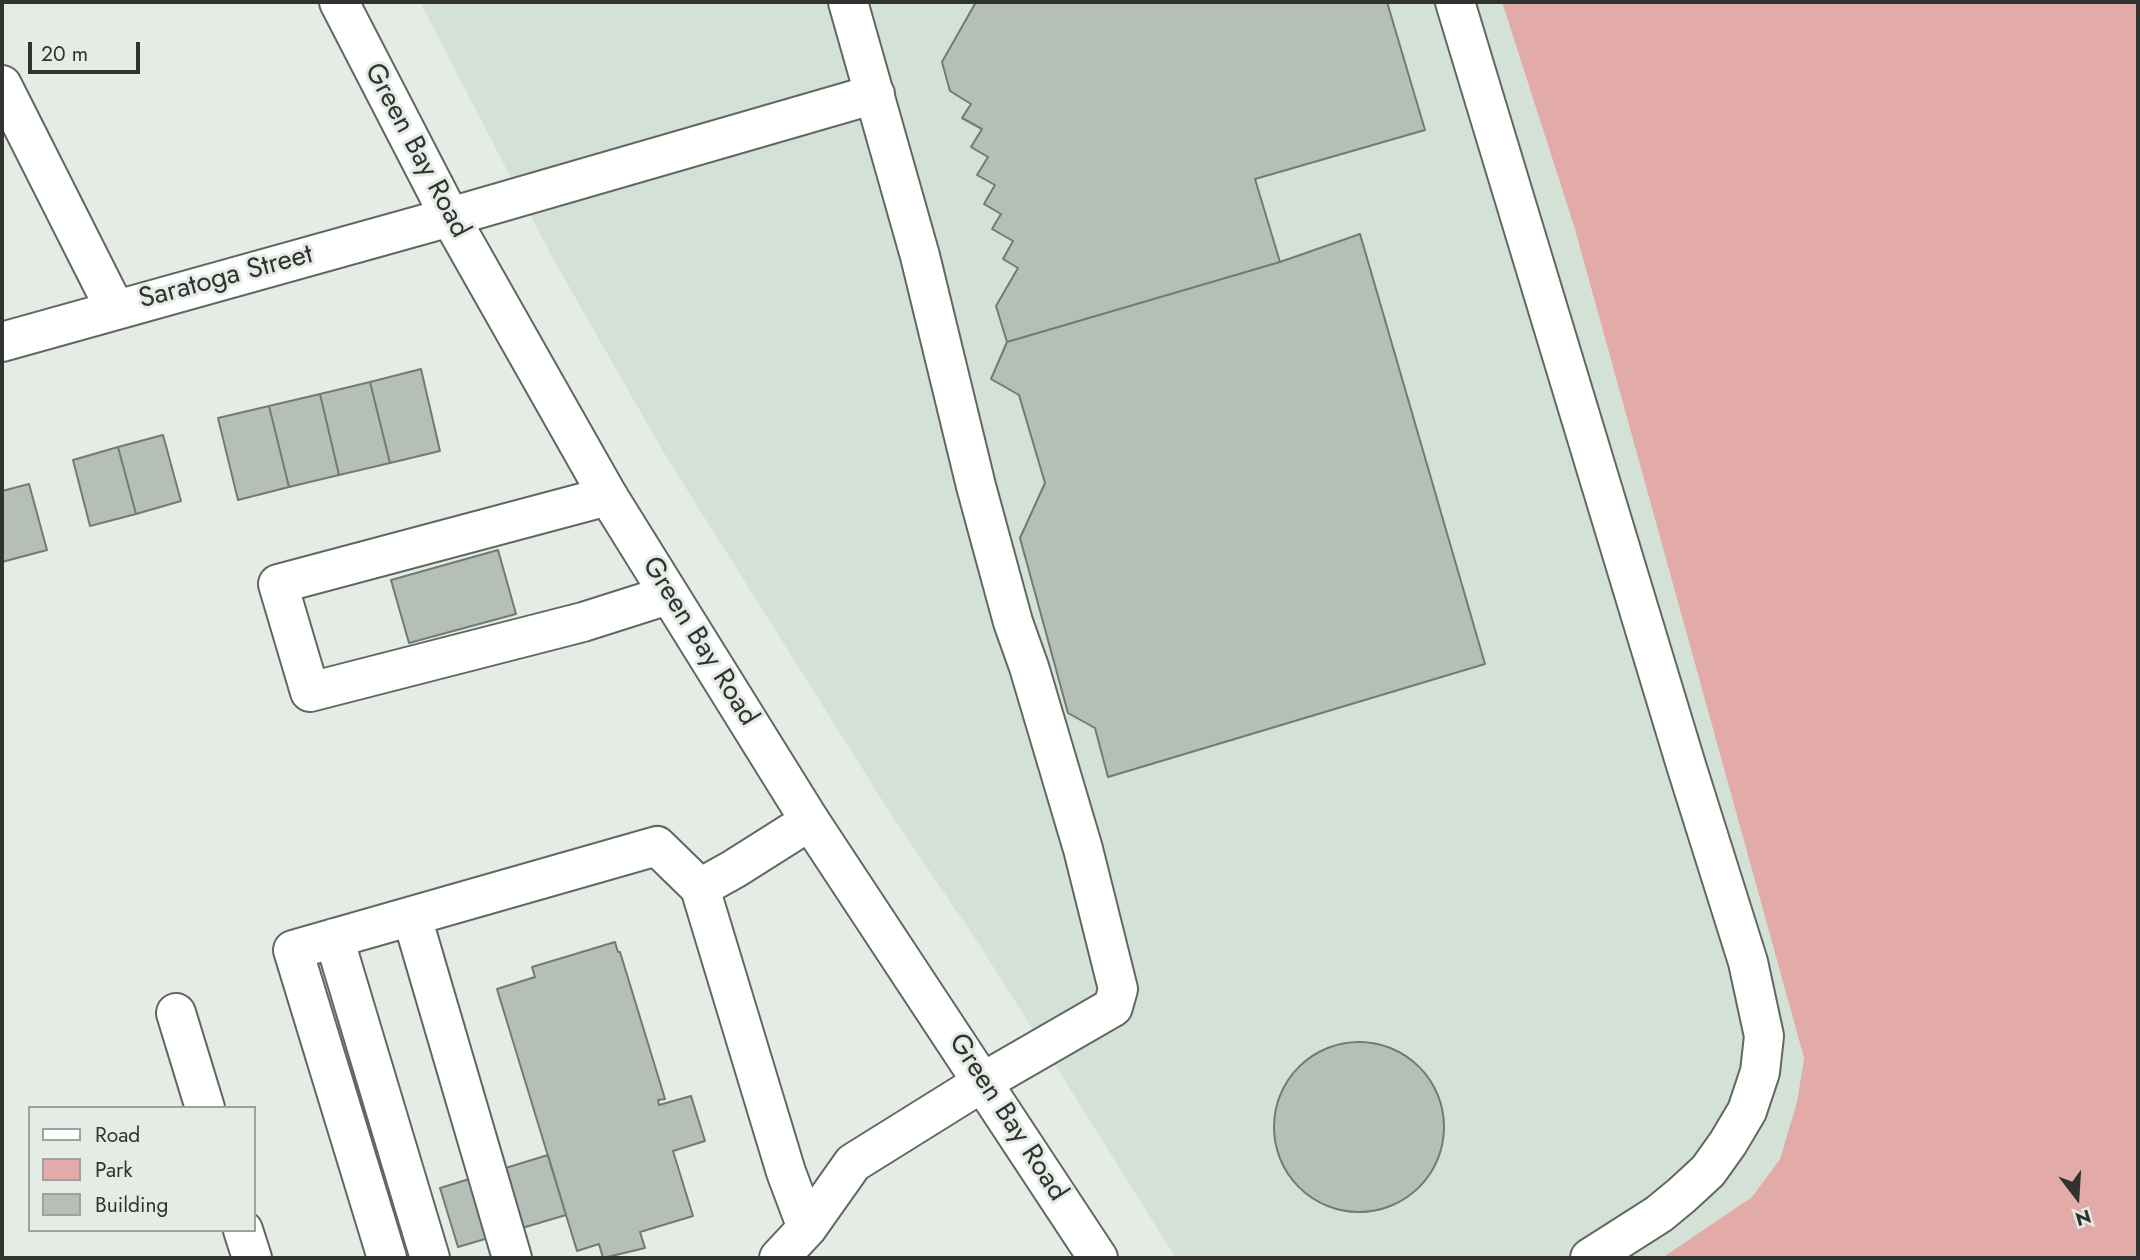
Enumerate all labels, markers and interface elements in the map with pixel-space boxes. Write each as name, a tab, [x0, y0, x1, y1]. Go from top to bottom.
scale bar	[32, 28, 144, 72]
text: 20 m	[41, 39, 88, 69]
street label: Green Bay Road	[356, 58, 476, 244]
street label: Saratoga Street	[135, 239, 317, 317]
street label: Green Bay Road	[634, 551, 764, 733]
street label: Green Bay Road	[940, 1028, 1074, 1208]
legend	[28, 1106, 256, 1232]
text: Road	[95, 1120, 140, 1150]
text: Park	[95, 1155, 132, 1185]
north arrow	[2042, 1162, 2112, 1232]
text: Building	[95, 1190, 168, 1220]
text: N	[2072, 1202, 2094, 1233]

